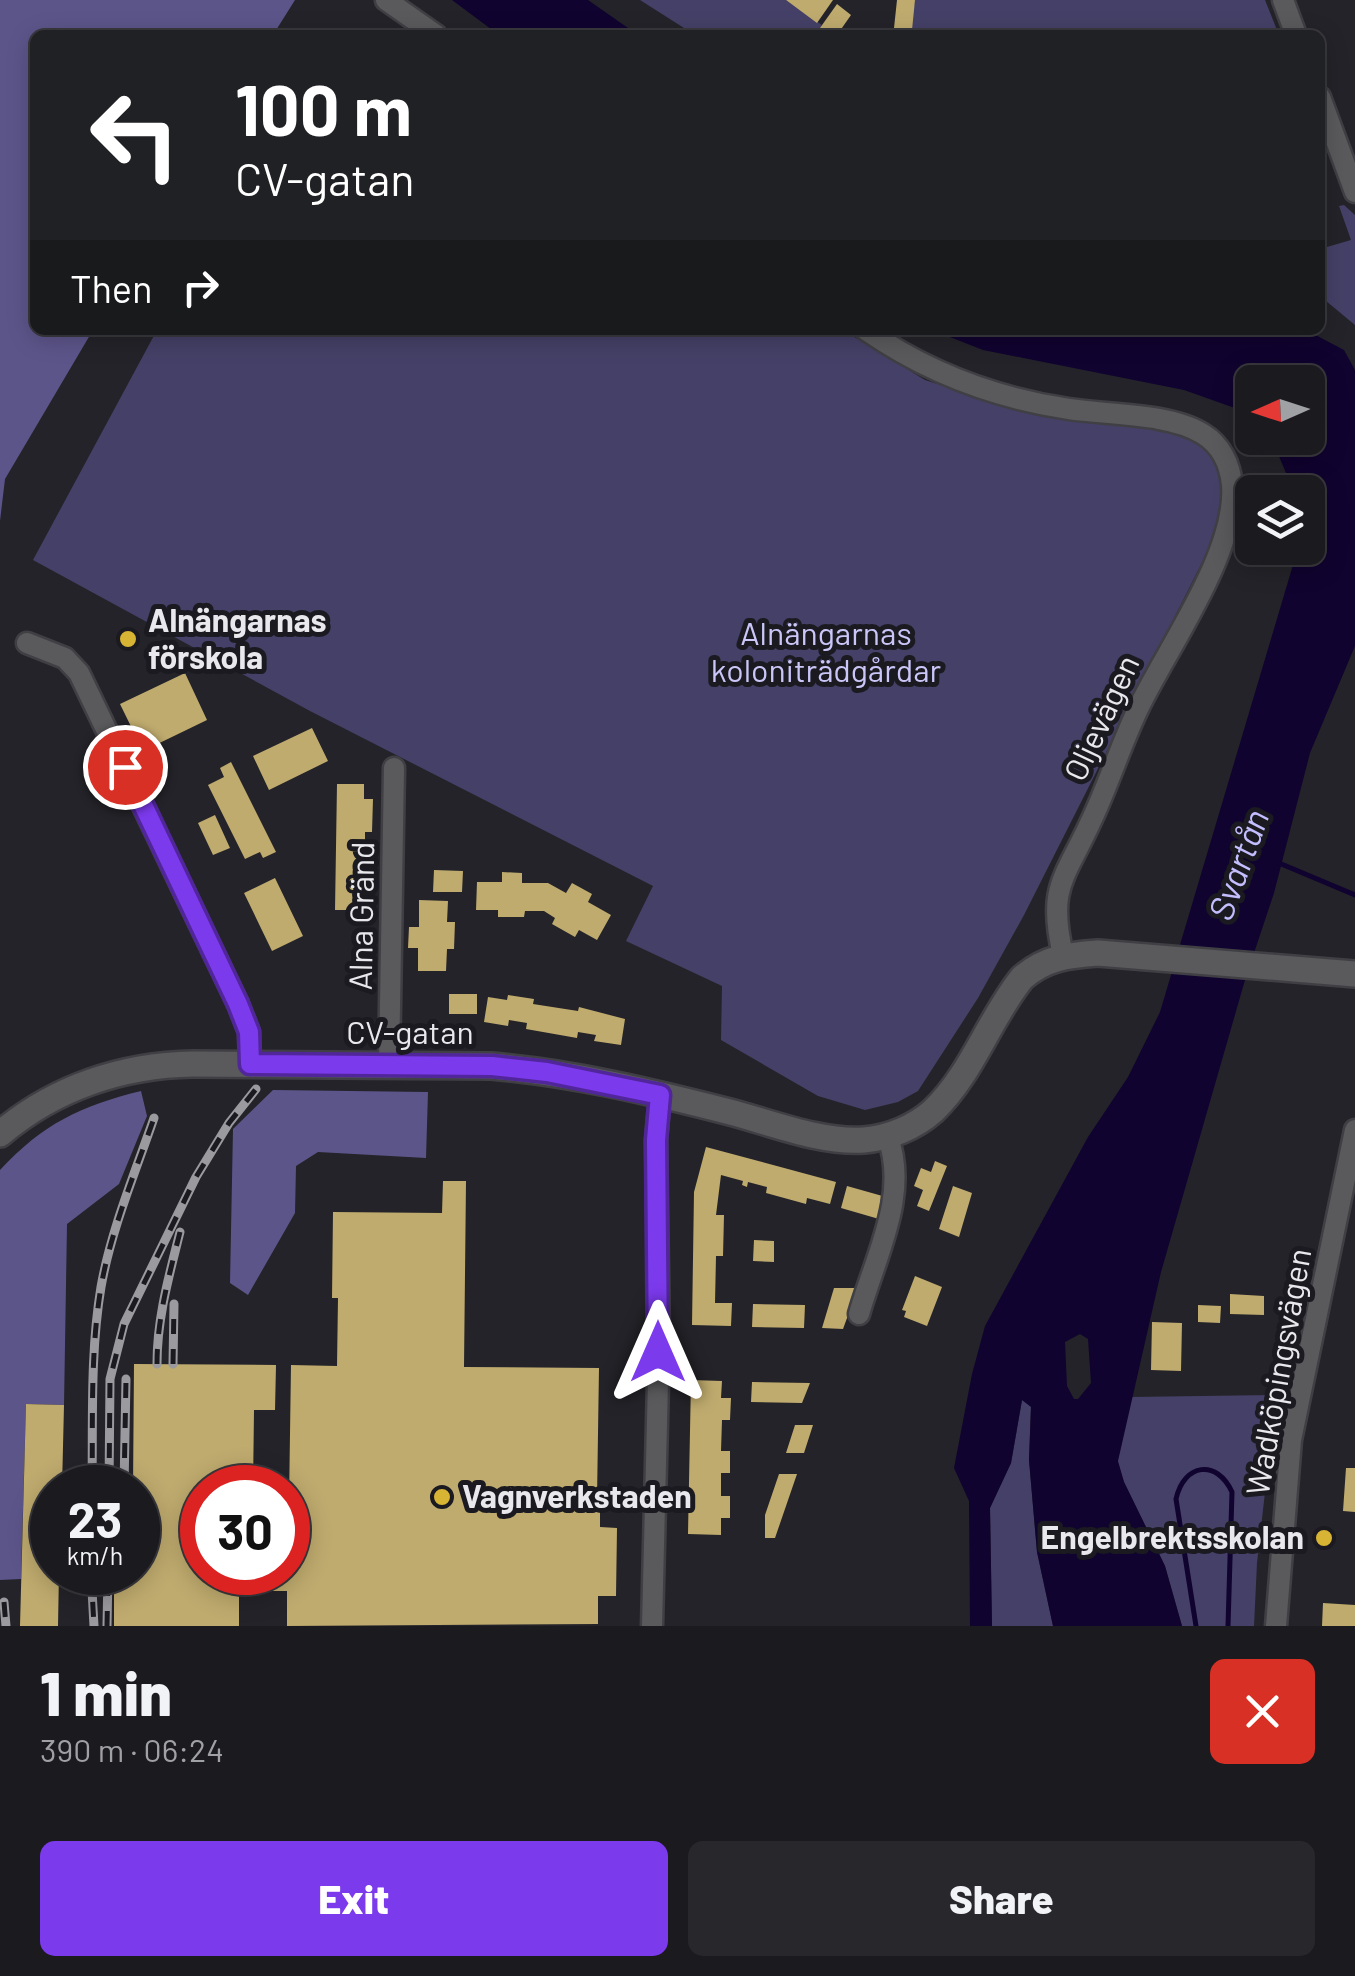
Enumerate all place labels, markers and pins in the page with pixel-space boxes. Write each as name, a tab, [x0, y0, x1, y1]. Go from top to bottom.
place label: Alnängarnas förskola	[148, 600, 327, 675]
marker: Alnängarnas förskola	[117, 628, 139, 650]
pin	[83, 725, 168, 810]
place label: Vagnverkstaden	[462, 1476, 692, 1514]
marker: Vagnverkstaden	[431, 1486, 453, 1508]
place label: Engelbrektsskolan	[1041, 1517, 1304, 1555]
marker: Engelbrektsskolan	[1313, 1527, 1335, 1549]

